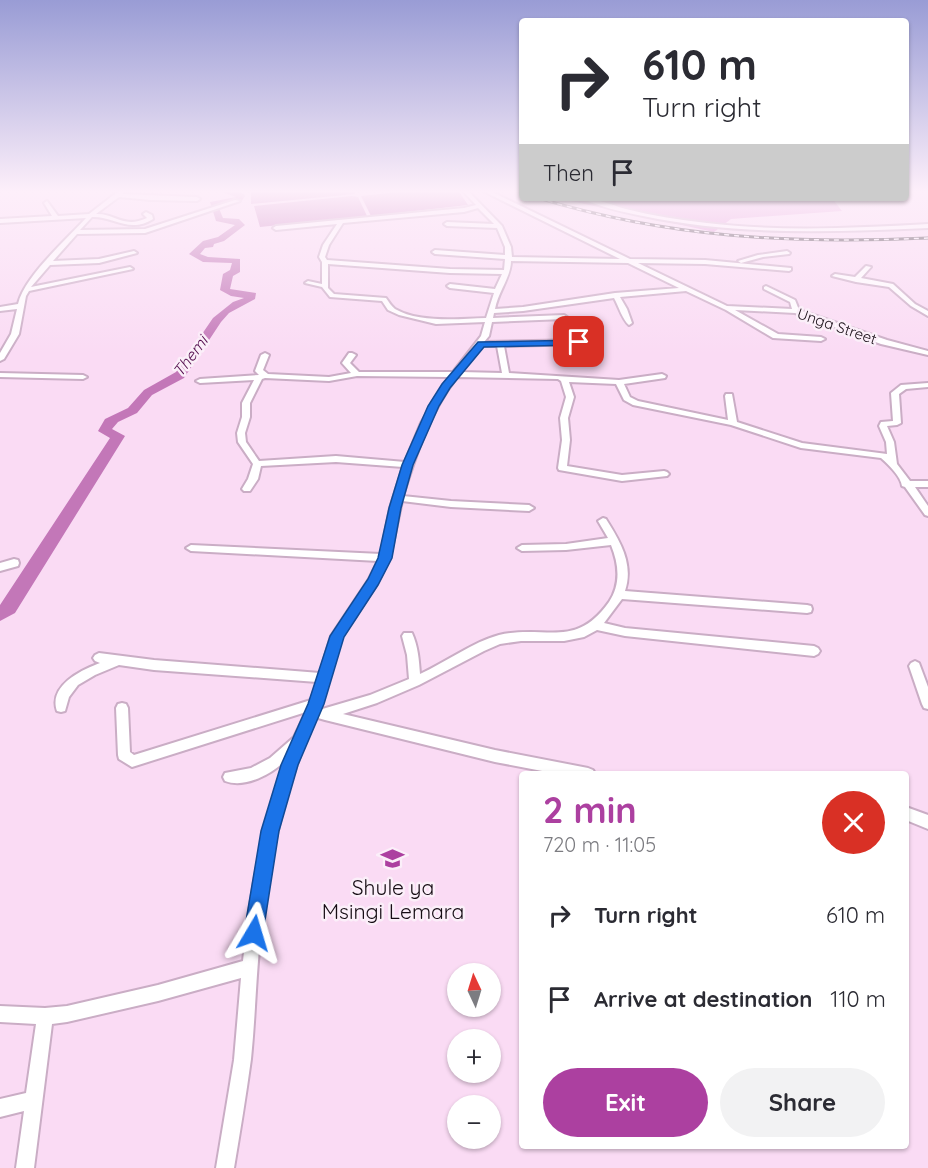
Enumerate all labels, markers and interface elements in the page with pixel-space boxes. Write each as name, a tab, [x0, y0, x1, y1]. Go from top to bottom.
text: 610 m	[642, 38, 757, 91]
icon: right	[543, 42, 621, 120]
text: Turn right	[642, 90, 761, 124]
icon: arrive	[606, 156, 639, 189]
text: Then	[543, 159, 594, 187]
street label: Unga Street	[795, 304, 879, 348]
pin	[553, 316, 604, 367]
icon: arrive	[562, 325, 595, 358]
water label: Themi	[168, 330, 213, 380]
text: 2 min	[543, 787, 637, 832]
button: close	[822, 791, 885, 854]
text: 720 m · 11:05	[543, 832, 656, 857]
school or university icon: Shule ya Msingi Lemara	[380, 846, 406, 872]
place label: Shule ya Msingi Lemara	[322, 874, 464, 924]
icon: right	[543, 899, 576, 932]
position arrow	[222, 901, 286, 965]
text: Turn right	[594, 901, 698, 929]
text: 610 m	[826, 901, 885, 929]
north arrow	[447, 963, 501, 1017]
map controls	[447, 963, 501, 1149]
icon: arrive	[543, 983, 576, 1016]
text: Arrive at destination	[594, 985, 812, 1013]
text: 110 m	[830, 985, 886, 1013]
button: +	[447, 1029, 501, 1083]
button: Exit	[543, 1068, 708, 1137]
button: Share	[720, 1068, 885, 1137]
button: −	[447, 1095, 501, 1149]

